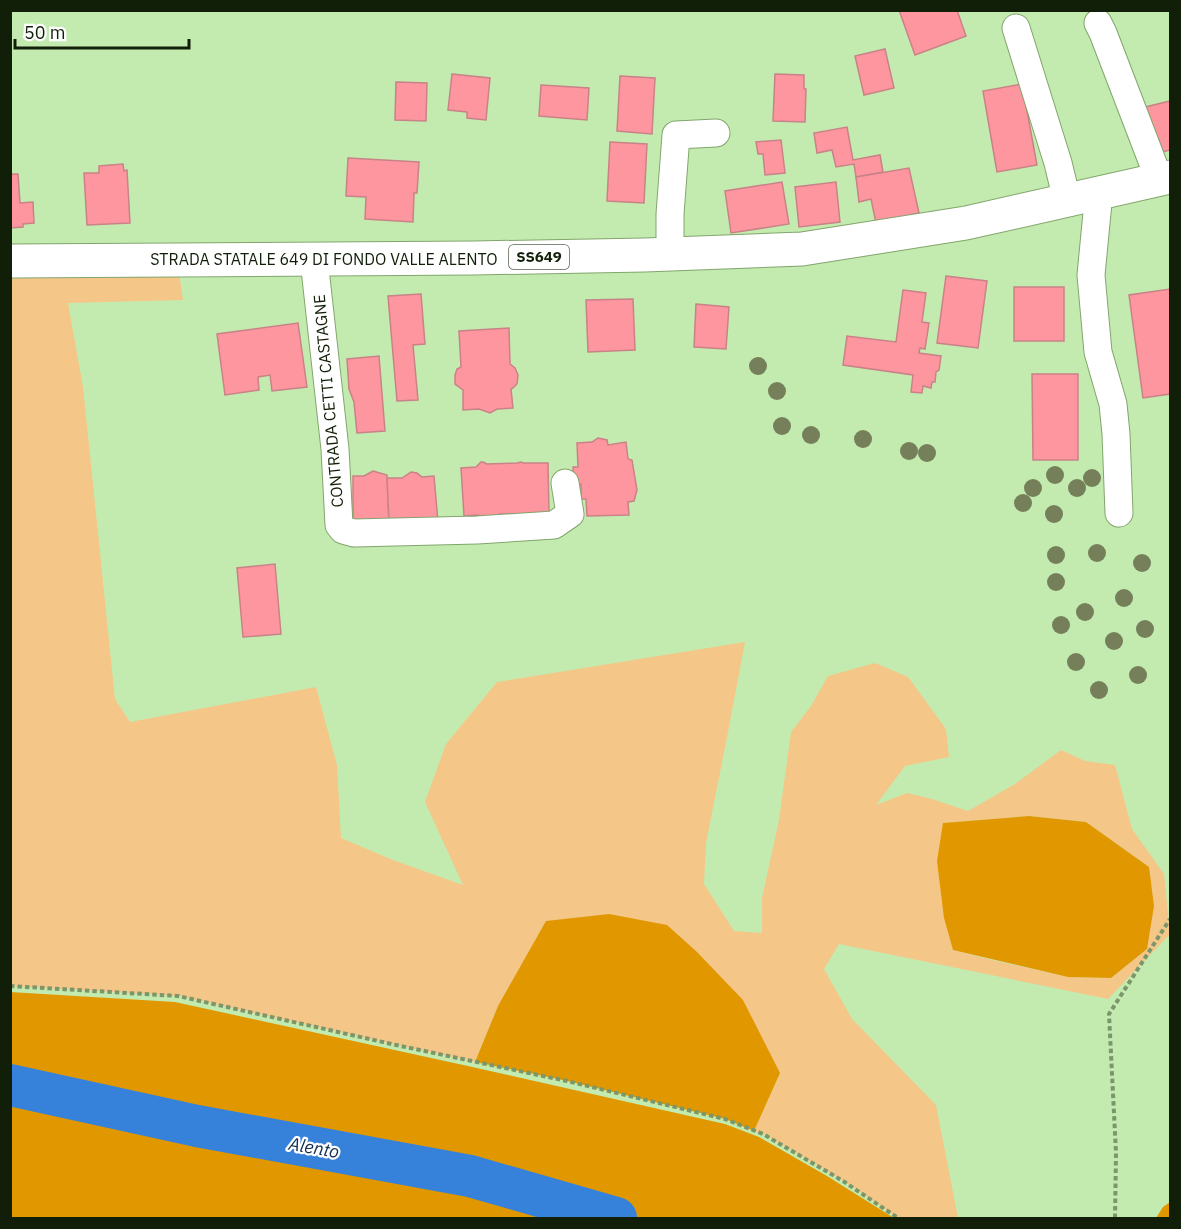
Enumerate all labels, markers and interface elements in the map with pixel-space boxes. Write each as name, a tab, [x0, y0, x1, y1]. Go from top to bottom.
scale bar	[15, 12, 189, 50]
text: 50 m	[24, 21, 66, 44]
road number: SS649	[509, 245, 569, 269]
street label: STRADA STATALE 649 DI FONDO VALLE ALENTO	[150, 249, 498, 269]
street label: CONTRADA CETTI CASTAGNE	[309, 294, 347, 508]
water label: Alento	[286, 1132, 341, 1163]

